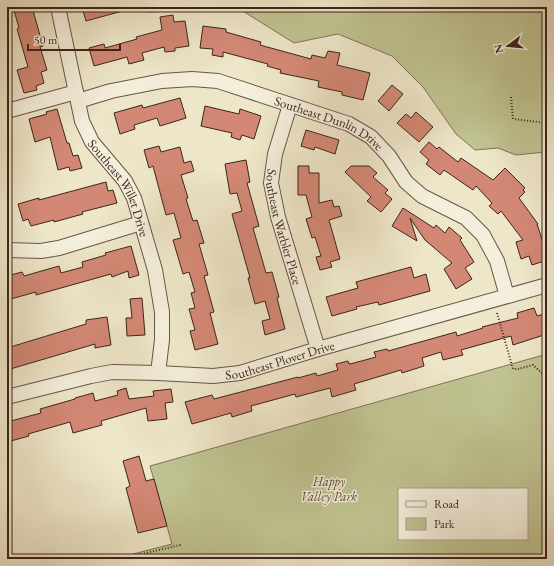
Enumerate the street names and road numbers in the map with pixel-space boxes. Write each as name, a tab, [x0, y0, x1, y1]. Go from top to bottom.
street label: Southeast Dunlin Drive	[272, 92, 387, 154]
street label: Southeast Willet Drive	[84, 135, 153, 239]
street label: Southeast Warbler Place	[262, 168, 306, 287]
street label: Southeast Plover Drive	[224, 337, 337, 384]

